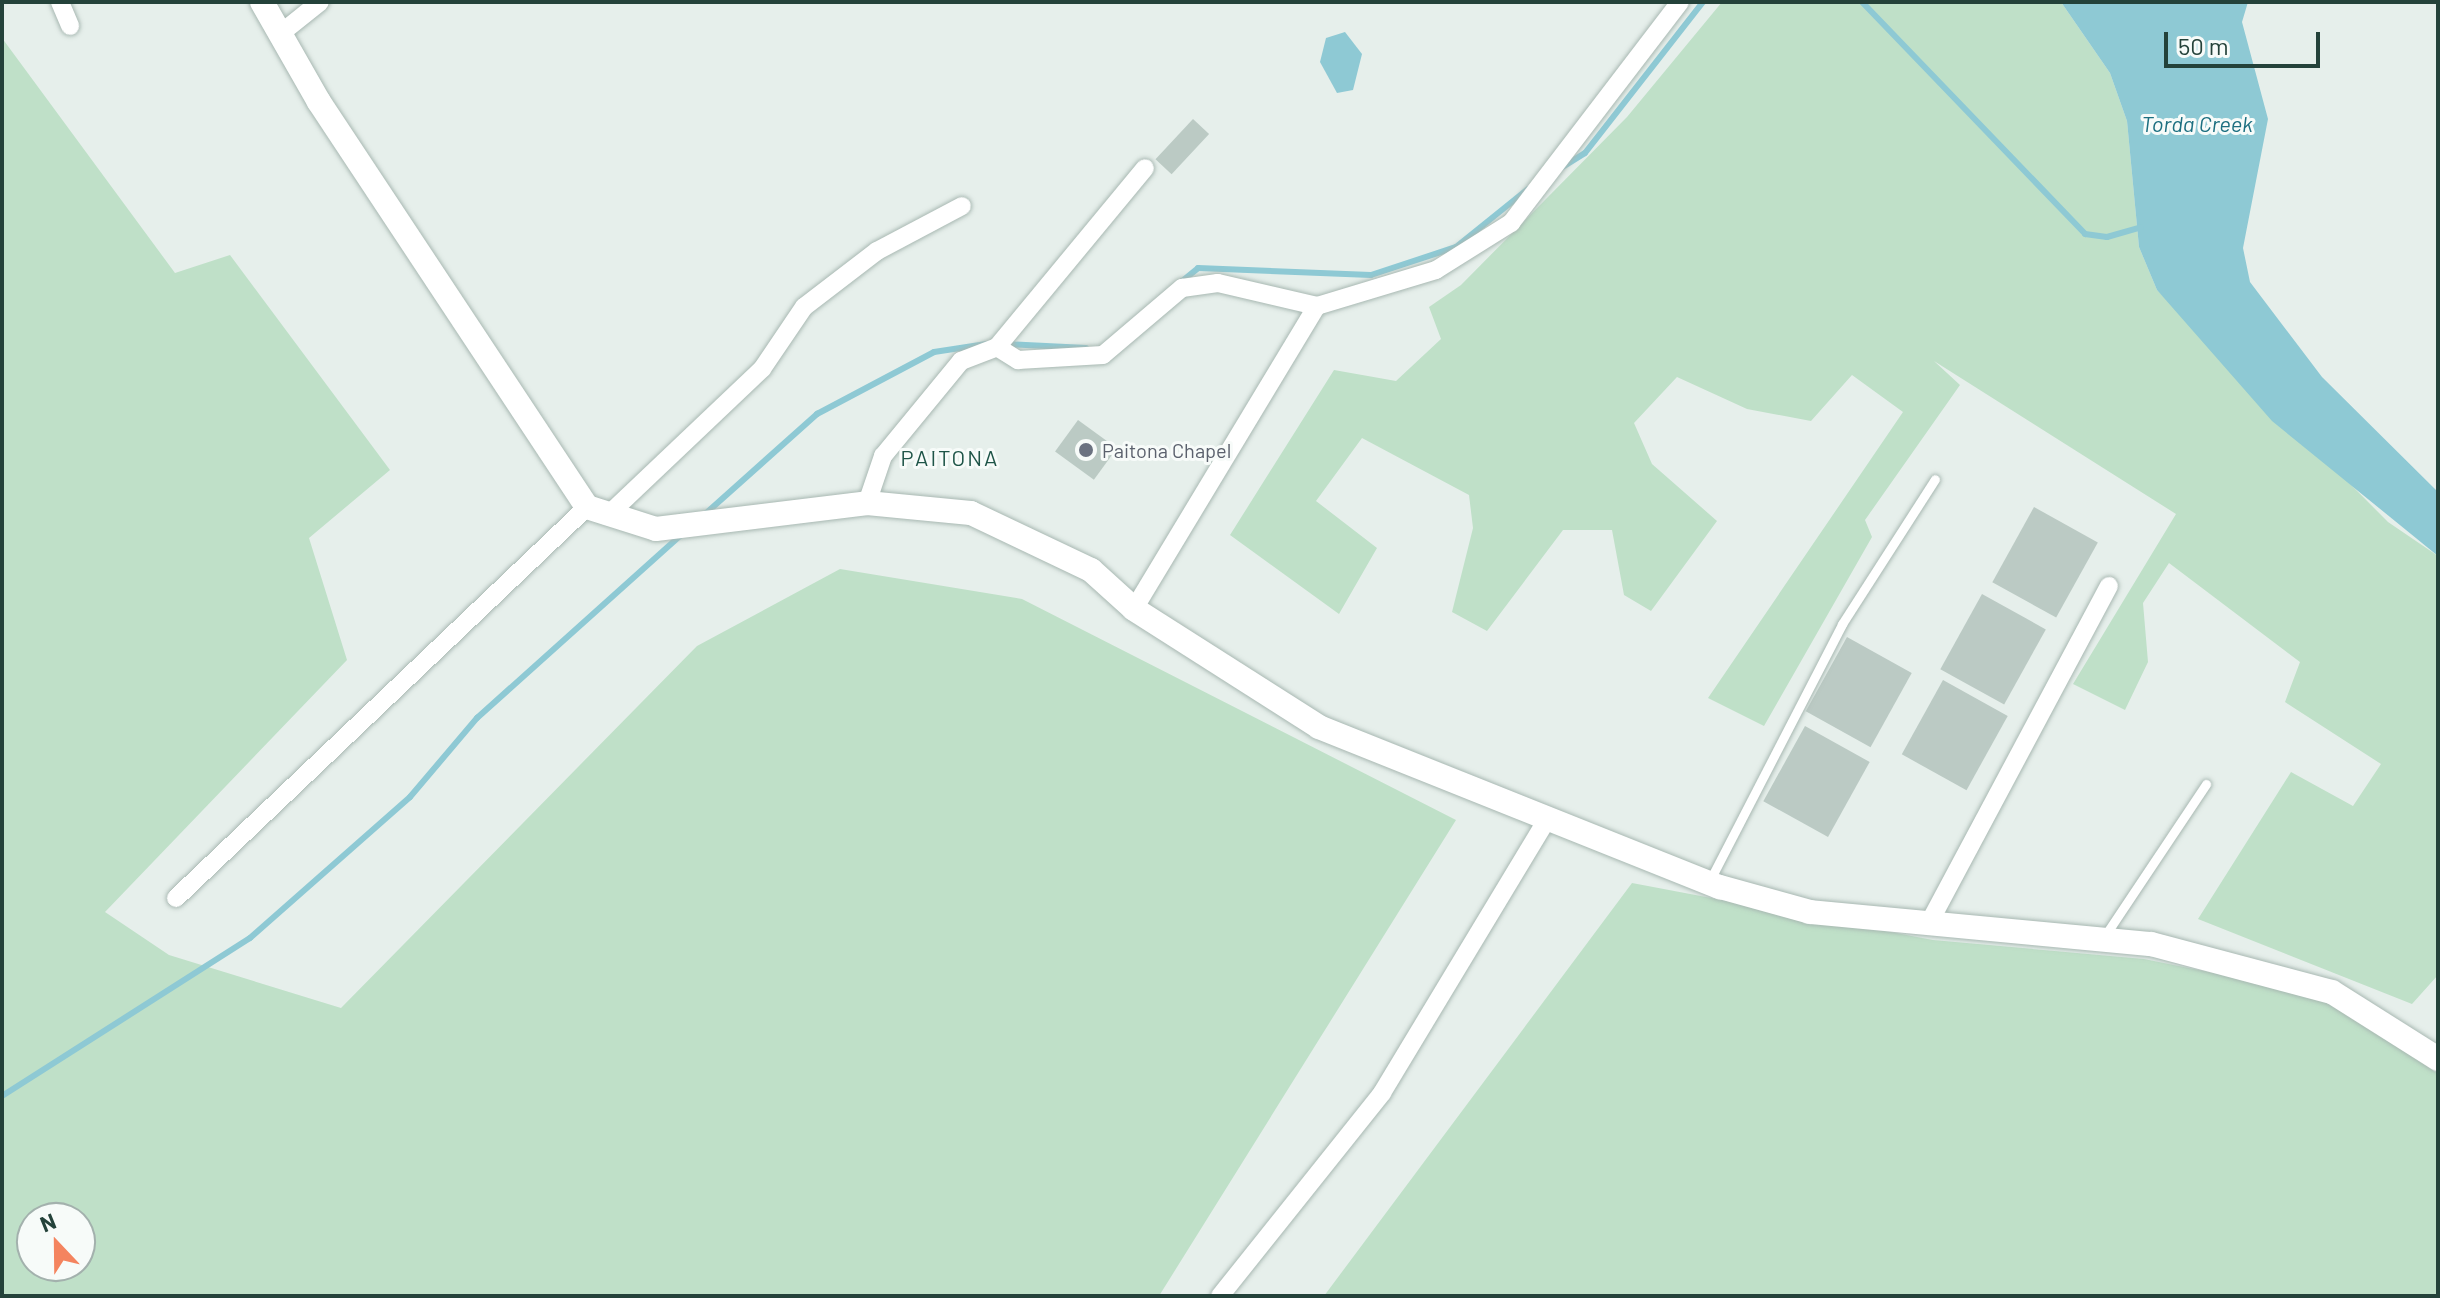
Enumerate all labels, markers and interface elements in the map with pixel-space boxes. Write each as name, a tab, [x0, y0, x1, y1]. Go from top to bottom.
scale bar	[2168, 16, 2324, 66]
text: 50 m	[2178, 31, 2229, 60]
water label: Torda Creek	[2141, 111, 2253, 137]
place label: Paitona Chapel	[1102, 438, 1231, 462]
marker: Paitona Chapel	[1077, 441, 1095, 459]
district label: PAITONA	[901, 445, 999, 471]
north arrow	[16, 1202, 96, 1282]
text: N	[36, 1207, 59, 1236]

